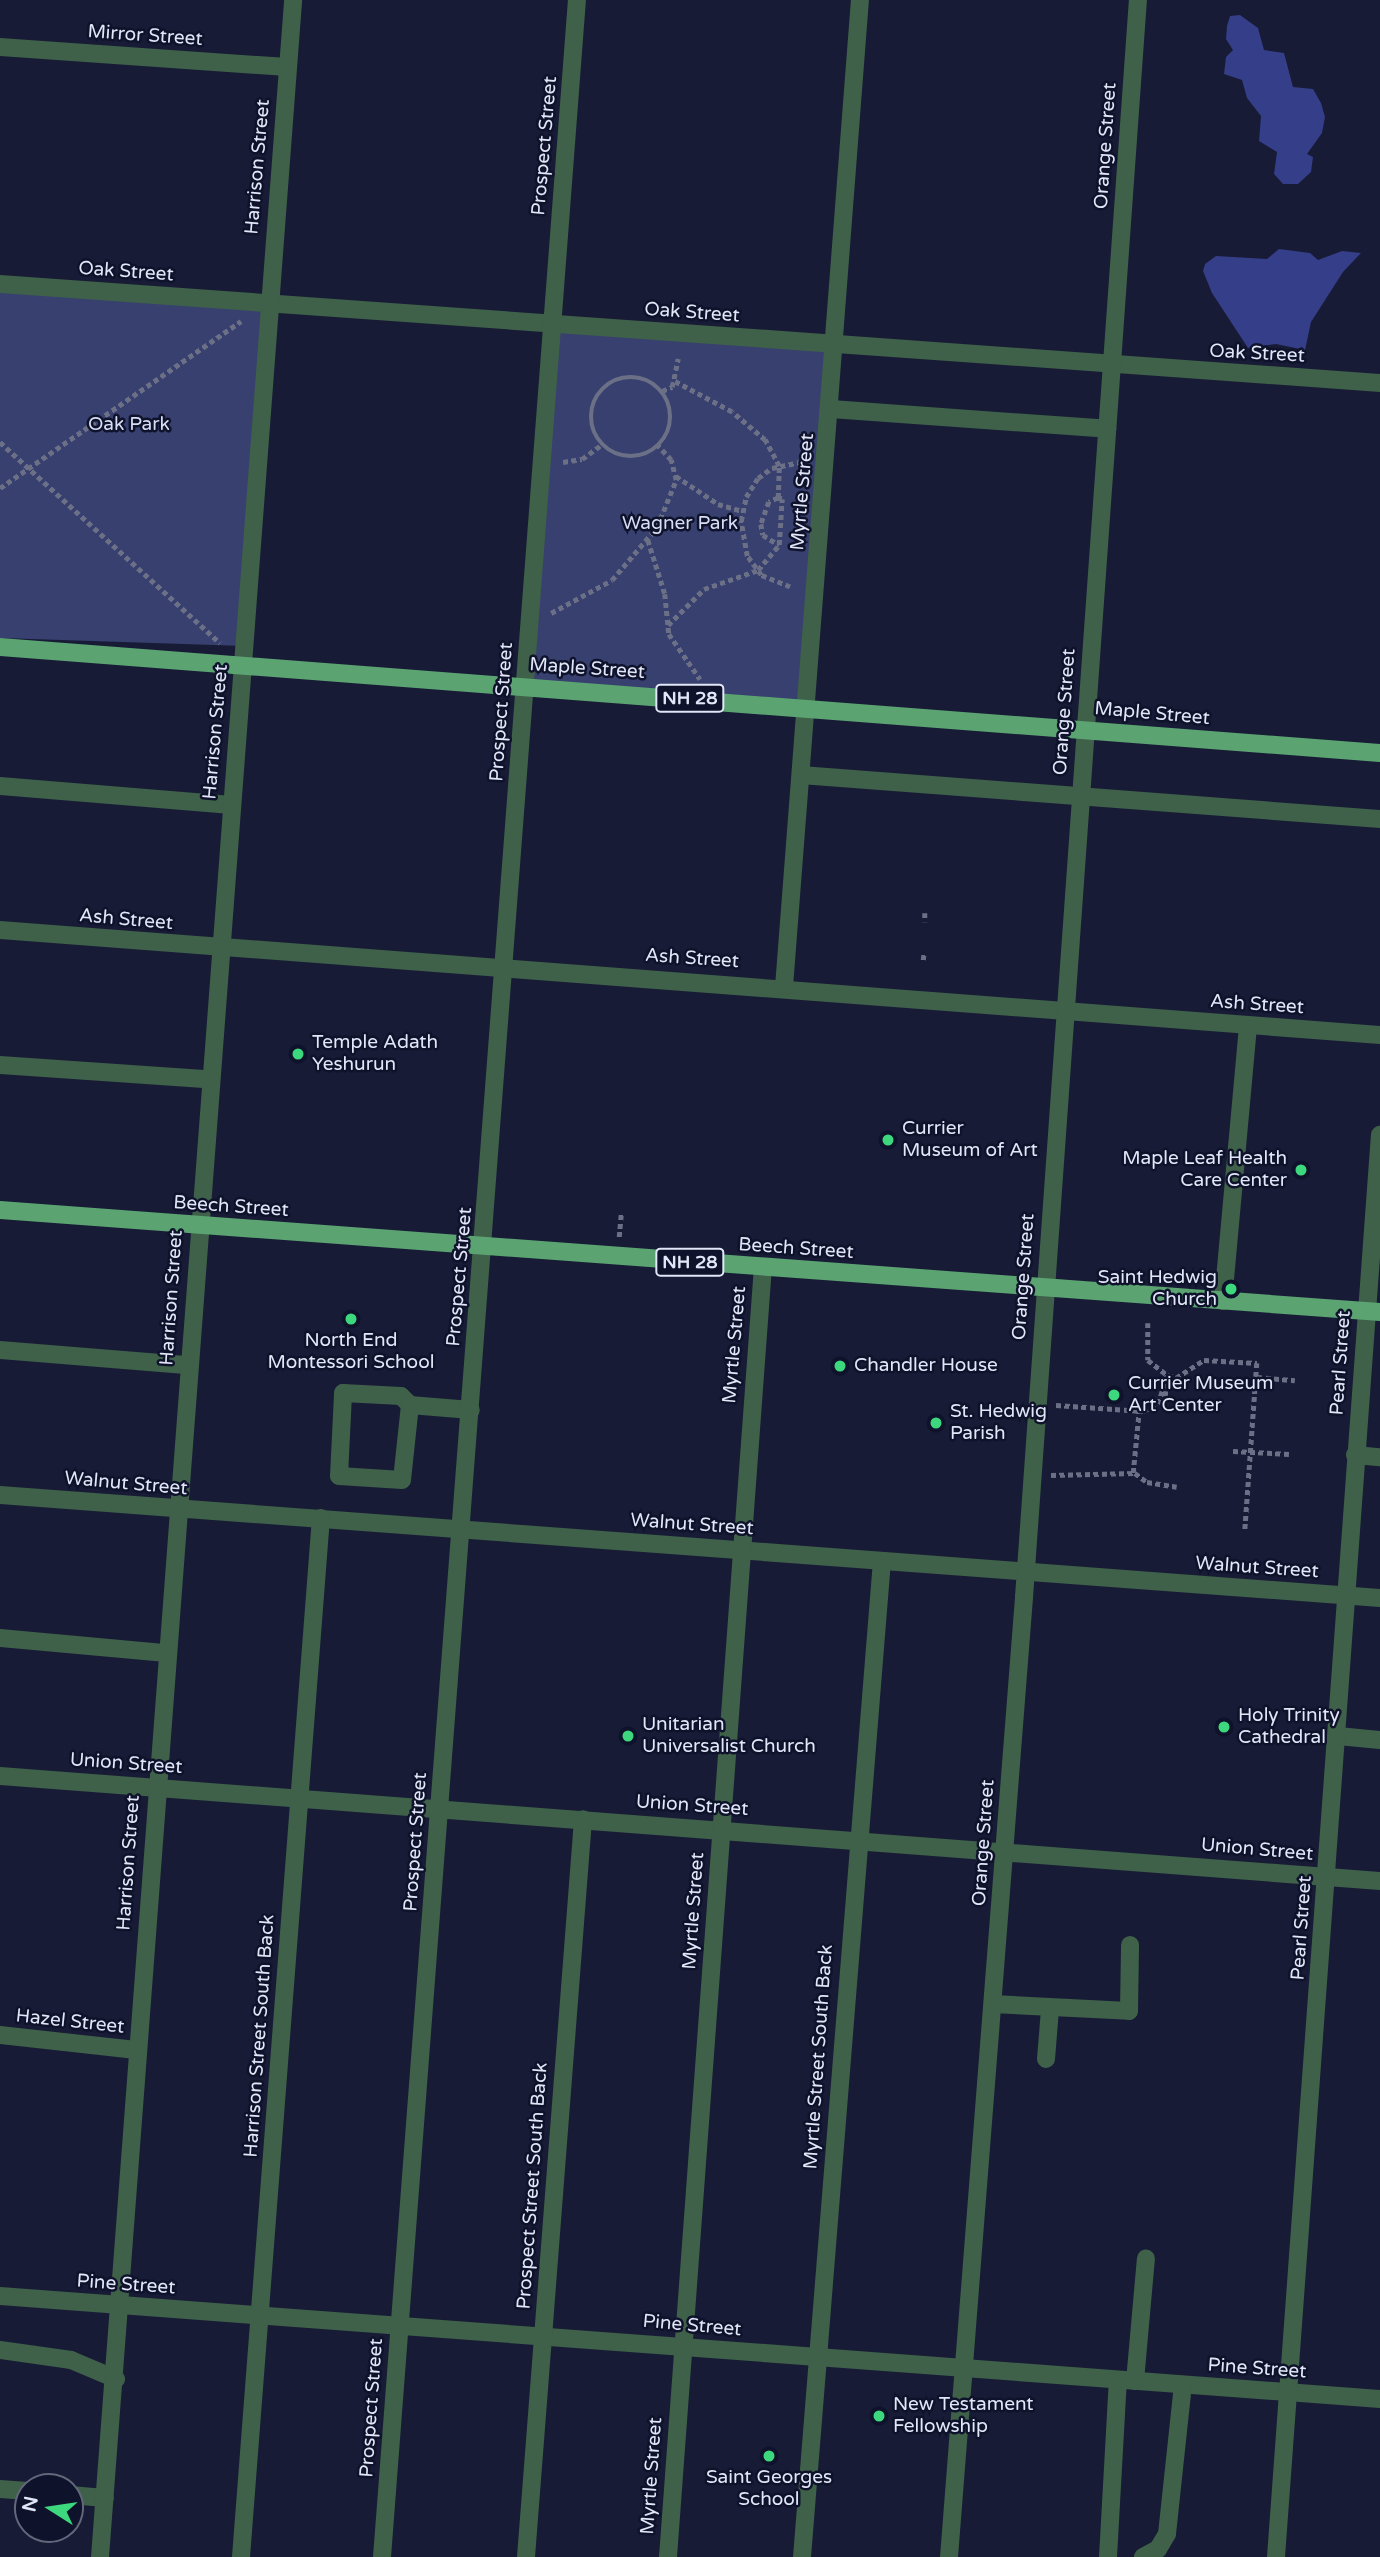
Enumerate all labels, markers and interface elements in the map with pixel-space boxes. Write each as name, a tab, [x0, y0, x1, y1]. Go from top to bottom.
street label: Mirror Street	[87, 21, 203, 51]
street label: Prospect Street	[528, 75, 562, 217]
street label: Orange Street	[1090, 82, 1122, 210]
street label: Harrison Street	[241, 98, 275, 236]
street label: Oak Street	[78, 257, 174, 287]
street label: Oak Street	[644, 298, 740, 328]
street label: Oak Street	[1209, 340, 1305, 368]
park label: Oak Park	[88, 414, 170, 436]
street label: Myrtle Street	[787, 432, 819, 552]
park label: Wagner Park	[622, 513, 738, 535]
street label: Prospect Street	[486, 642, 518, 782]
street label: Orange Street	[1049, 648, 1081, 776]
street label: Maple Street	[528, 654, 646, 684]
street label: Harrison Street	[199, 663, 233, 801]
road number: NH 28	[655, 684, 725, 712]
street label: Maple Street	[1093, 698, 1211, 730]
street label: Ash Street	[78, 905, 174, 935]
street label: Ash Street	[644, 944, 740, 974]
street label: Ash Street	[1209, 990, 1305, 1020]
place label: Temple Adath Yeshurun	[312, 1032, 438, 1076]
marker: Temple Adath Yeshurun	[290, 1046, 306, 1062]
place label: Currier Museum of Art	[902, 1118, 1038, 1162]
marker: Currier Museum of Art	[880, 1132, 896, 1148]
place label: Maple Leaf Health Care Center	[1122, 1148, 1287, 1192]
marker: Maple Leaf Health Care Center	[1293, 1162, 1309, 1178]
street label: Beech Street	[173, 1192, 289, 1222]
street label: Prospect Street	[443, 1206, 477, 1348]
street label: Orange Street	[1008, 1213, 1040, 1341]
street label: Harrison Street	[156, 1229, 188, 1367]
street label: Beech Street	[738, 1234, 854, 1264]
road number: NH 28	[655, 1247, 725, 1276]
place label: Saint Hedwig Church	[1098, 1267, 1217, 1311]
marker: Saint Hedwig Church	[1223, 1281, 1239, 1297]
street label: Myrtle Street	[719, 1285, 751, 1405]
street label: Pearl Street	[1326, 1310, 1356, 1416]
marker: North End Montessori School	[343, 1311, 359, 1327]
place label: North End Montessori School	[268, 1330, 434, 1374]
place label: Chandler House	[854, 1355, 998, 1377]
marker: Chandler House	[832, 1358, 848, 1374]
place label: Currier Museum Art Center	[1128, 1373, 1273, 1417]
marker: Currier Museum Art Center	[1106, 1387, 1122, 1403]
place label: St. Hedwig Parish	[950, 1401, 1047, 1445]
marker: St. Hedwig Parish	[928, 1415, 944, 1431]
street label: Walnut Street	[64, 1467, 188, 1501]
street label: Walnut Street	[630, 1509, 754, 1541]
street label: Walnut Street	[1195, 1552, 1319, 1584]
place label: Holy Trinity Cathedral	[1238, 1705, 1340, 1749]
place label: Unitarian Universalist Church	[642, 1714, 816, 1758]
marker: Holy Trinity Cathedral	[1216, 1719, 1232, 1735]
marker: Unitarian Universalist Church	[620, 1728, 636, 1744]
street label: Union Street	[69, 1749, 183, 1779]
street label: Prospect Street	[400, 1772, 432, 1912]
street label: Orange Street	[968, 1779, 1000, 1907]
street label: Union Street	[635, 1791, 749, 1821]
street label: Harrison Street	[113, 1794, 145, 1932]
street label: Union Street	[1200, 1834, 1314, 1866]
street label: Myrtle Street	[679, 1852, 709, 1970]
street label: Pearl Street	[1287, 1875, 1317, 1981]
street label: Harrison Street South Back	[240, 1914, 280, 2158]
street label: Myrtle Street South Back	[800, 1944, 838, 2170]
street label: Hazel Street	[15, 2005, 125, 2039]
street label: Prospect Street South Back	[513, 2062, 553, 2310]
street label: Pine Street	[76, 2270, 176, 2300]
street label: Pine Street	[642, 2310, 742, 2342]
street label: Prospect Street	[356, 2338, 388, 2478]
street label: Pine Street	[1207, 2354, 1307, 2384]
place label: New Testament Fellowship	[893, 2394, 1034, 2438]
marker: New Testament Fellowship	[871, 2408, 887, 2424]
street label: Myrtle Street	[637, 2417, 667, 2535]
marker: Saint Georges School	[761, 2448, 777, 2464]
place label: Saint Georges School	[706, 2467, 832, 2511]
north arrow	[14, 2473, 84, 2543]
text: N	[18, 2494, 43, 2514]

